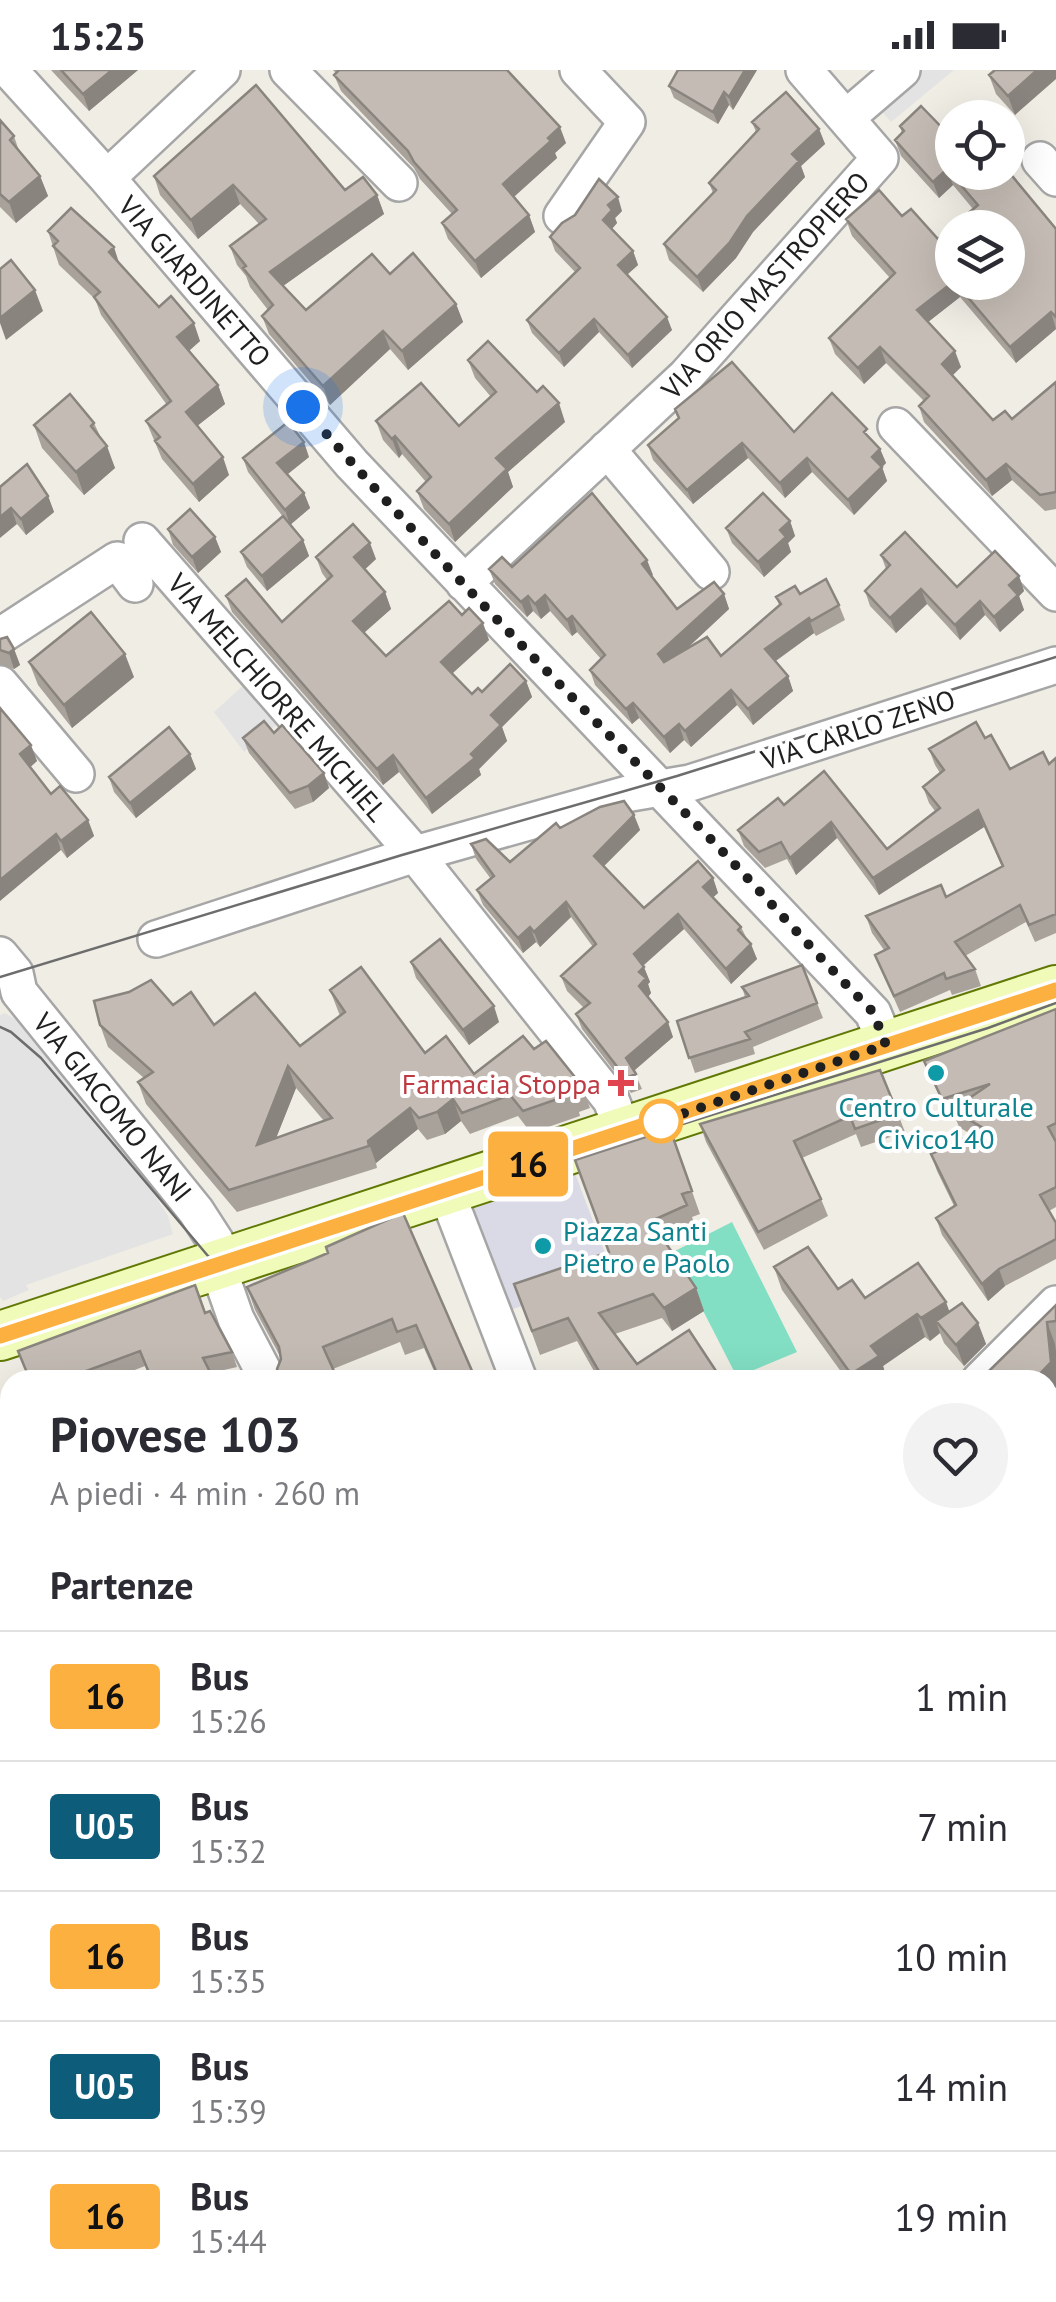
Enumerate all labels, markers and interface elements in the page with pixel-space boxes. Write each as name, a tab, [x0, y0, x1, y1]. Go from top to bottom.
text: 15:25	[50, 11, 146, 60]
map controls	[935, 100, 1025, 300]
button: locate	[935, 100, 1025, 190]
street label: VIA ORIO MASTROPIERO	[652, 163, 877, 407]
street label: VIA GIARDINETTO	[110, 187, 279, 374]
button: layers	[935, 210, 1025, 300]
your location	[278, 382, 328, 432]
street label: VIA MELCHIORRE MICHIEL	[159, 564, 396, 829]
street label: VIA CARLO ZENO	[755, 680, 960, 778]
street label: VIA GIACOMO NANI	[25, 1004, 201, 1209]
marker: Centro Culturale Civico140	[925, 1062, 947, 1084]
place label: Farmacia Stoppa	[402, 1065, 601, 1102]
marker: Farmacia Stoppa	[610, 1072, 632, 1094]
place label: Centro Culturale Civico140	[838, 1088, 1034, 1157]
unlabelled marker	[640, 1100, 682, 1142]
line badge: 16	[483, 1132, 573, 1196]
text: 16	[508, 1141, 548, 1187]
place label: Piazza Santi Pietro e Paolo	[563, 1212, 730, 1281]
marker: Piazza Santi Pietro e Paolo	[532, 1235, 554, 1257]
text: Piovese 103	[50, 1403, 301, 1465]
button: heart	[903, 1403, 1008, 1508]
text: A piedi · 4 min · 260 m	[50, 1472, 360, 1514]
text: Partenze	[50, 1560, 193, 1609]
text: Bus	[190, 1651, 249, 1700]
text: 1 min	[915, 1672, 1008, 1721]
text: 16	[85, 1673, 125, 1719]
text: 15:26	[190, 1700, 267, 1742]
text: Bus	[190, 1781, 249, 1830]
text: 7 min	[917, 1802, 1008, 1851]
text: U05	[74, 1803, 136, 1849]
text: 15:32	[190, 1830, 267, 1872]
text: Bus	[190, 1911, 249, 1960]
text: 10 min	[895, 1932, 1008, 1981]
text: 16	[85, 1933, 125, 1979]
text: 15:35	[190, 1960, 267, 2002]
text: Bus	[190, 2041, 249, 2090]
text: 14 min	[895, 2062, 1008, 2111]
text: U05	[74, 2063, 136, 2109]
text: 15:39	[190, 2090, 267, 2132]
text: Bus	[190, 2171, 249, 2220]
text: 19 min	[895, 2192, 1008, 2241]
text: 16	[85, 2193, 125, 2239]
text: 15:44	[190, 2220, 267, 2262]

